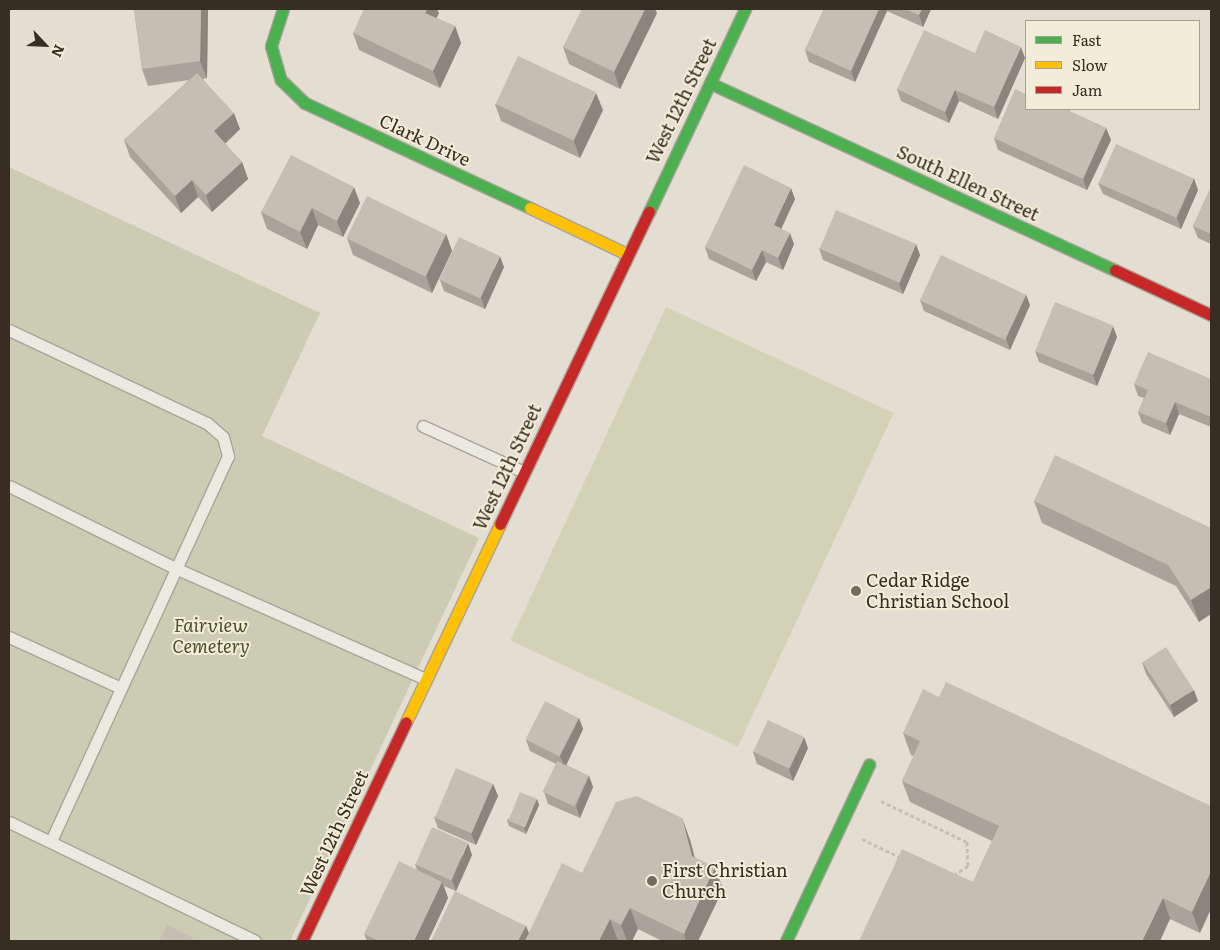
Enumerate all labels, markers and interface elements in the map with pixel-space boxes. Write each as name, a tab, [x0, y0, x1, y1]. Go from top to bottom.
north arrow	[20, 20, 70, 70]
legend	[1025, 20, 1200, 110]
text: Fast	[1072, 28, 1101, 51]
street label: West 12th Street	[641, 35, 721, 167]
text: N	[47, 42, 70, 61]
text: Slow	[1072, 53, 1107, 76]
text: Jam	[1072, 78, 1102, 101]
street label: Clark Drive	[376, 110, 474, 170]
street label: South Ellen Street	[893, 141, 1043, 225]
street label: West 12th Street	[468, 401, 546, 533]
place label: Cedar Ridge Christian School	[866, 570, 1009, 612]
marker: Cedar Ridge Christian School	[850, 585, 862, 597]
park label: Fairview Cemetery	[172, 615, 250, 658]
street label: West 12th Street	[295, 767, 373, 899]
place label: First Christian Church	[662, 860, 788, 902]
marker: First Christian Church	[646, 875, 658, 887]

